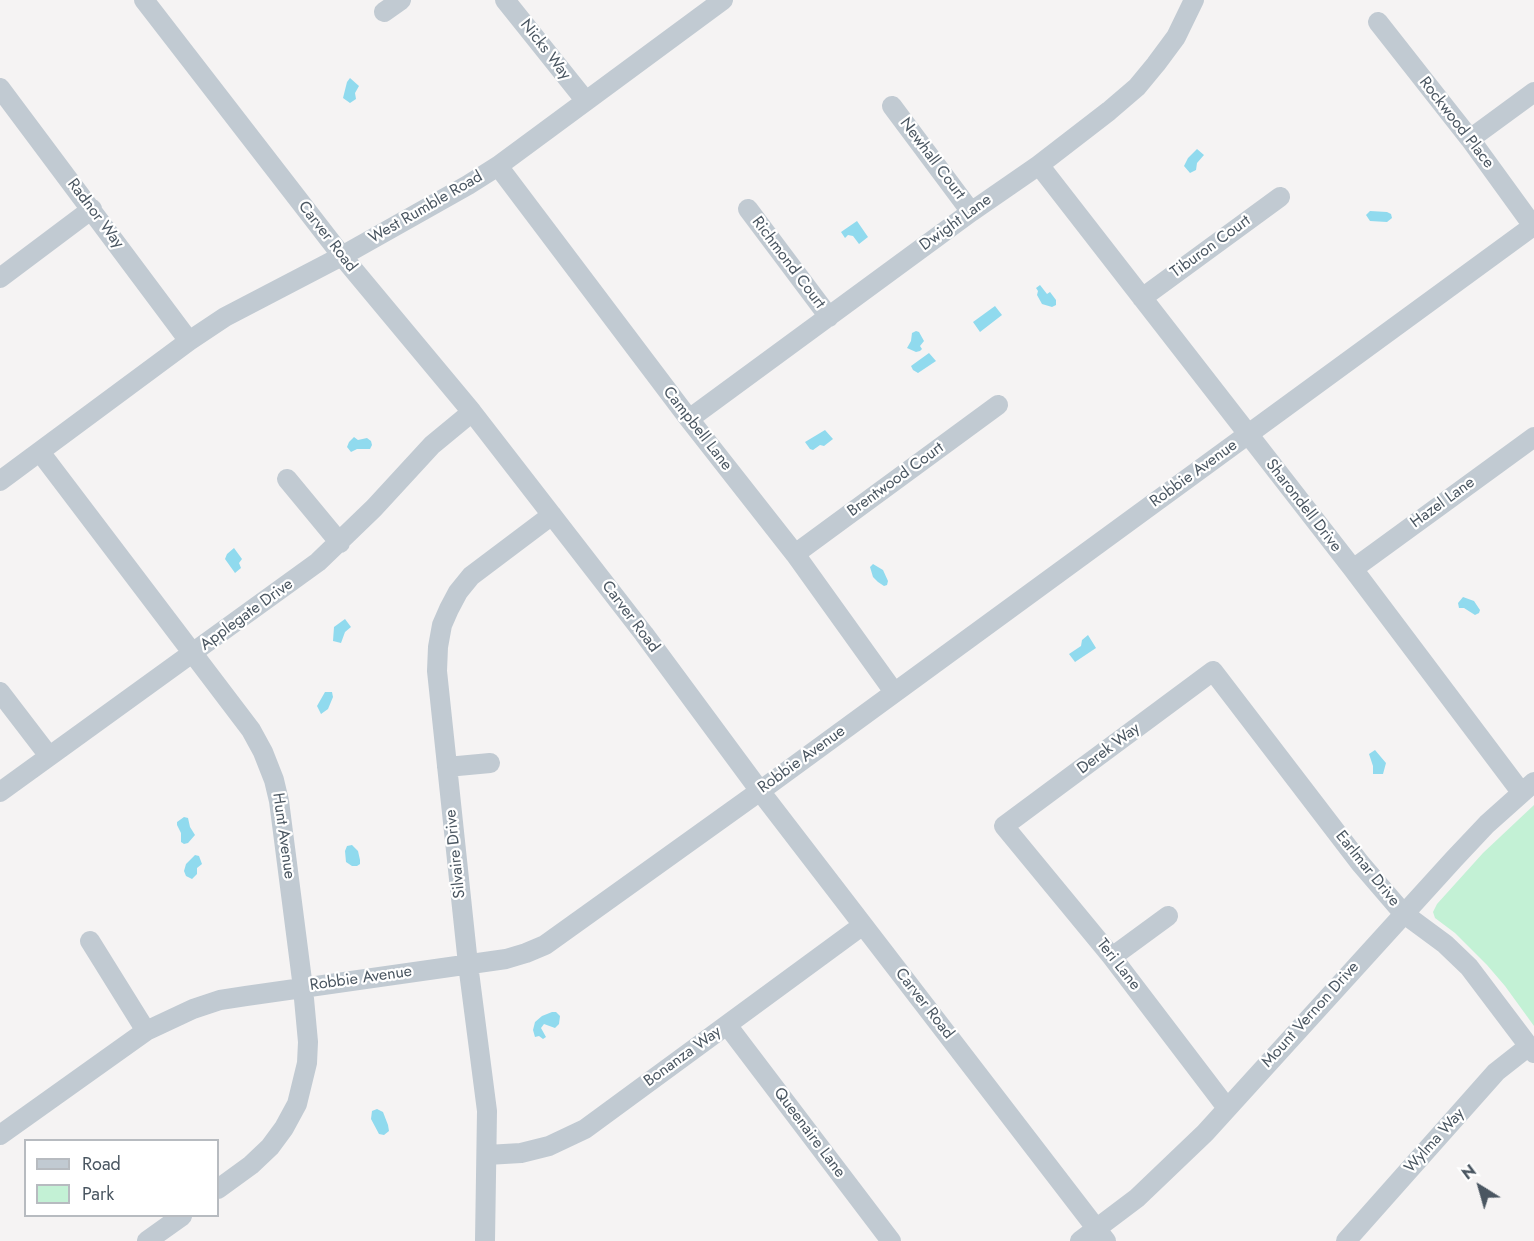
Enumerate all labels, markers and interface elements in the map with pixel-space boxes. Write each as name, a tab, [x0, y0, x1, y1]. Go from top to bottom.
street label: Nicks Way	[515, 16, 575, 84]
street label: Rockwood Place	[1414, 73, 1498, 173]
street label: Newhall Court	[895, 115, 969, 203]
street label: West Rumble Road	[366, 168, 486, 248]
street label: Radnor Way	[63, 175, 127, 253]
street label: Dwight Lane	[916, 191, 996, 255]
street label: Carver Road	[293, 198, 361, 276]
street label: Tiburon Court	[1167, 212, 1255, 282]
street label: Richmond Court	[747, 213, 829, 313]
street label: Campbell Lane	[658, 383, 736, 475]
street label: Robbie Avenue	[1147, 436, 1241, 512]
street label: Brentwood Court	[844, 439, 948, 521]
street label: Sharondell Drive	[1261, 456, 1345, 556]
street label: Hazel Lane	[1407, 473, 1479, 533]
street label: Applegate Drive	[197, 575, 297, 655]
street label: Carver Road	[597, 577, 663, 657]
street label: Derek Way	[1074, 719, 1144, 779]
street label: Robbie Avenue	[755, 722, 849, 798]
street label: Hunt Avenue	[267, 792, 299, 880]
street label: Silvaire Drive	[442, 809, 470, 899]
street label: Earlmar Drive	[1331, 827, 1403, 911]
street label: Teri Lane	[1092, 935, 1144, 995]
street label: Mount Vernon Drive	[1258, 958, 1364, 1072]
street label: Robbie Avenue	[309, 962, 413, 996]
street label: Carver Road	[890, 965, 958, 1043]
street label: Bonanza Way	[641, 1023, 725, 1091]
street label: Queenaire Lane	[769, 1084, 849, 1182]
street label: Wylma Way	[1401, 1105, 1469, 1177]
legend	[24, 1139, 219, 1217]
text: Road	[82, 1151, 121, 1177]
north arrow	[1450, 1157, 1510, 1217]
text: N	[1457, 1159, 1481, 1185]
text: Park	[82, 1181, 114, 1207]

